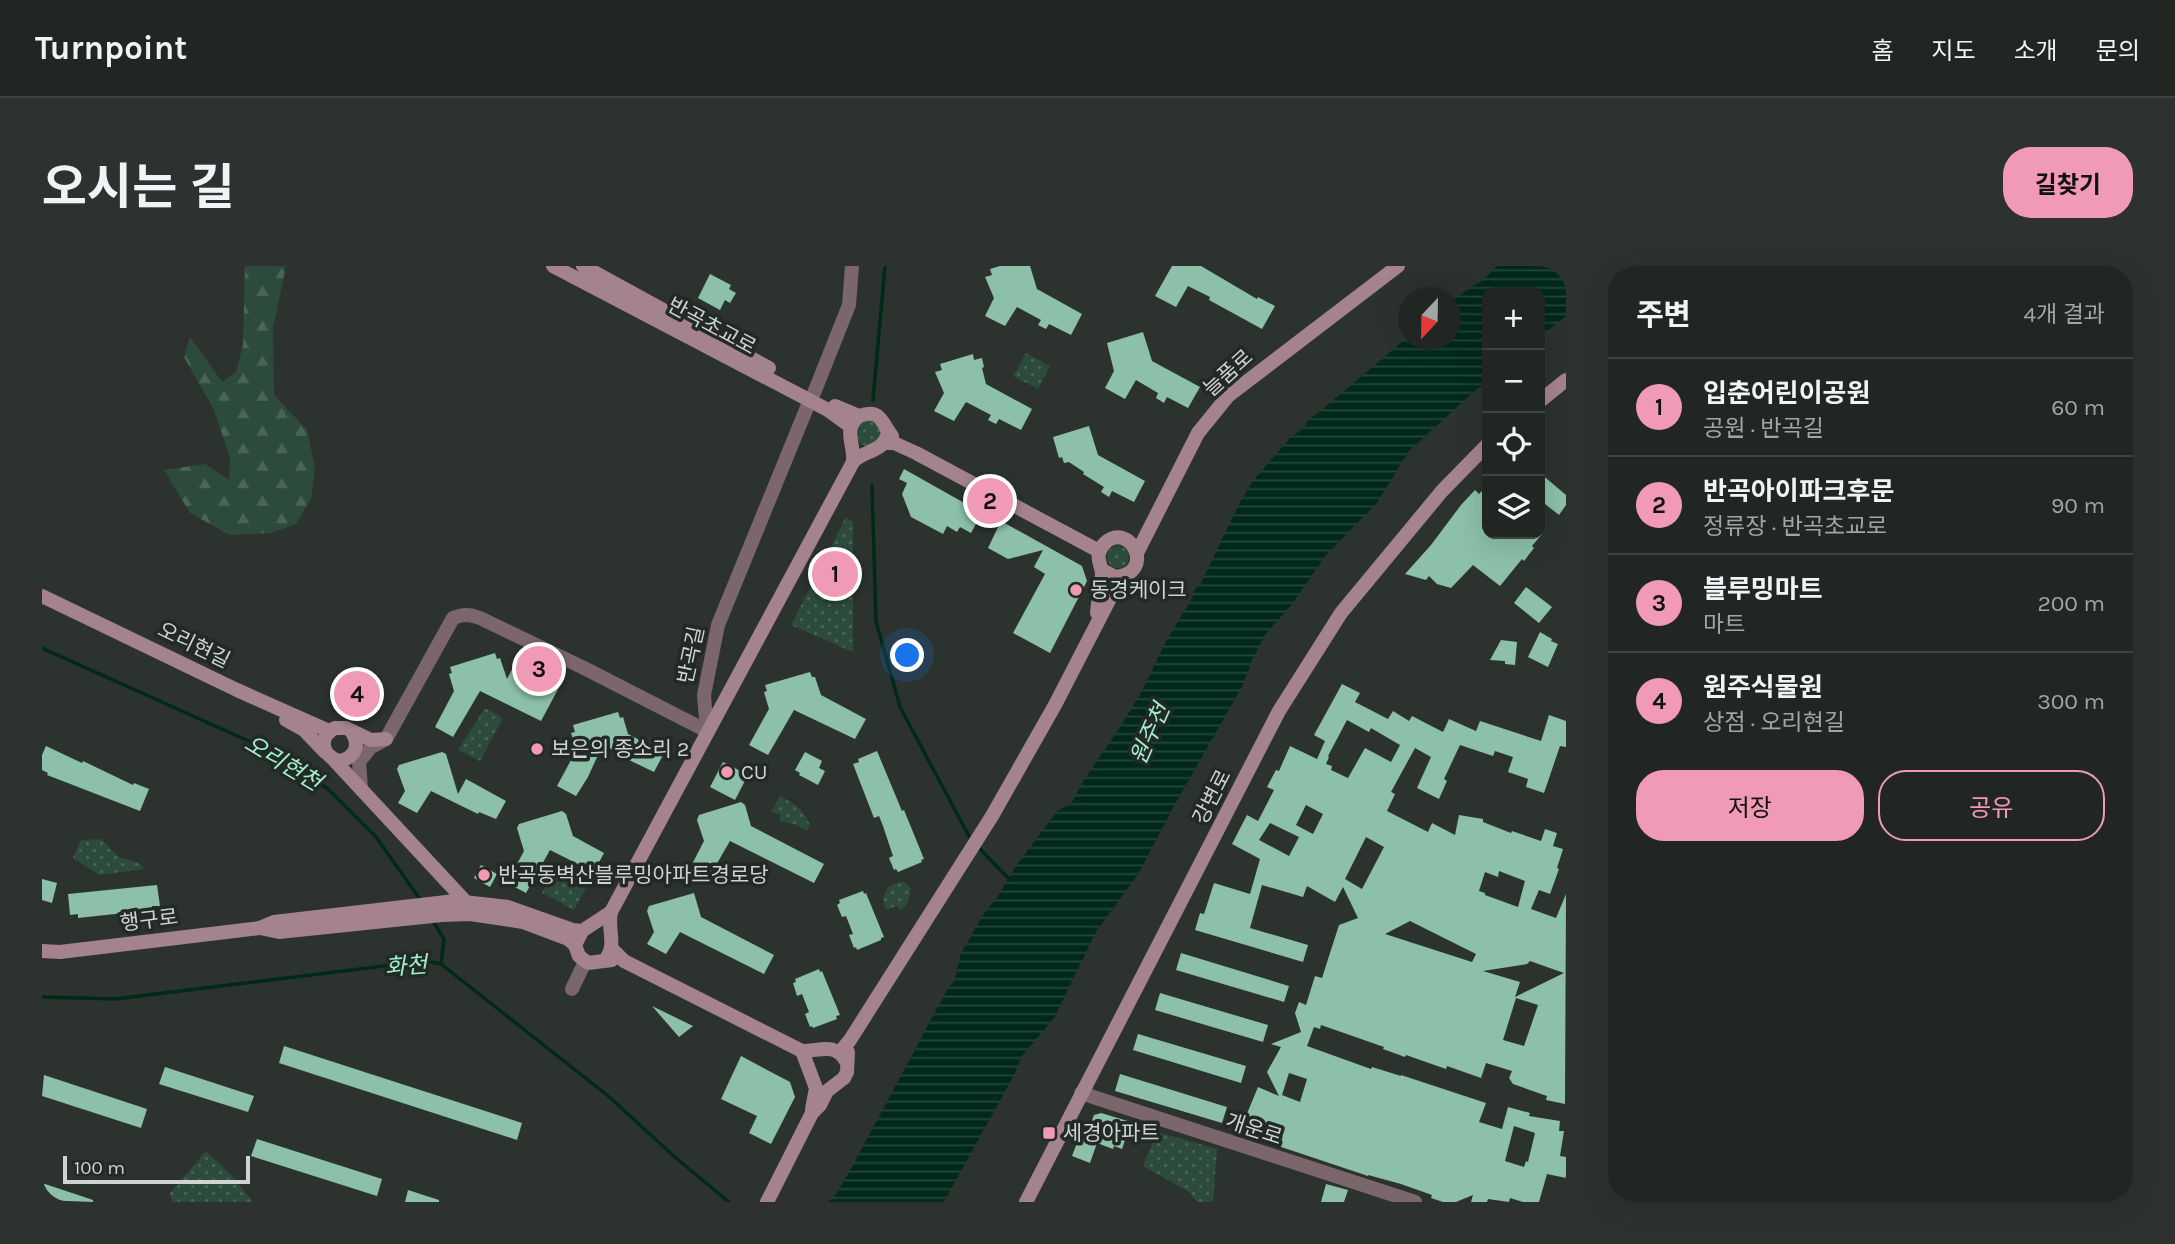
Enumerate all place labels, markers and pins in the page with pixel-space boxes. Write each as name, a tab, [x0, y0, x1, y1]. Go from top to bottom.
pin: 2	[967, 475, 1013, 527]
pin: 1	[812, 548, 858, 600]
place label: 동경케이크	[1090, 578, 1187, 602]
marker: 동경케이크	[1068, 582, 1084, 598]
pin: 3	[516, 643, 562, 695]
pin: 4	[334, 668, 380, 720]
place label: 보은의 종소리 2	[551, 737, 689, 761]
marker: 보은의 종소리 2	[529, 741, 545, 757]
place label: CU	[741, 760, 768, 784]
marker: CU	[719, 764, 735, 780]
place label: 반곡동벽산블루밍아파트경로당	[498, 863, 768, 887]
marker: 반곡동벽산블루밍아파트경로당	[476, 867, 492, 883]
place label: 세경아파트	[1063, 1121, 1160, 1145]
marker: 세경아파트	[1041, 1125, 1057, 1141]

